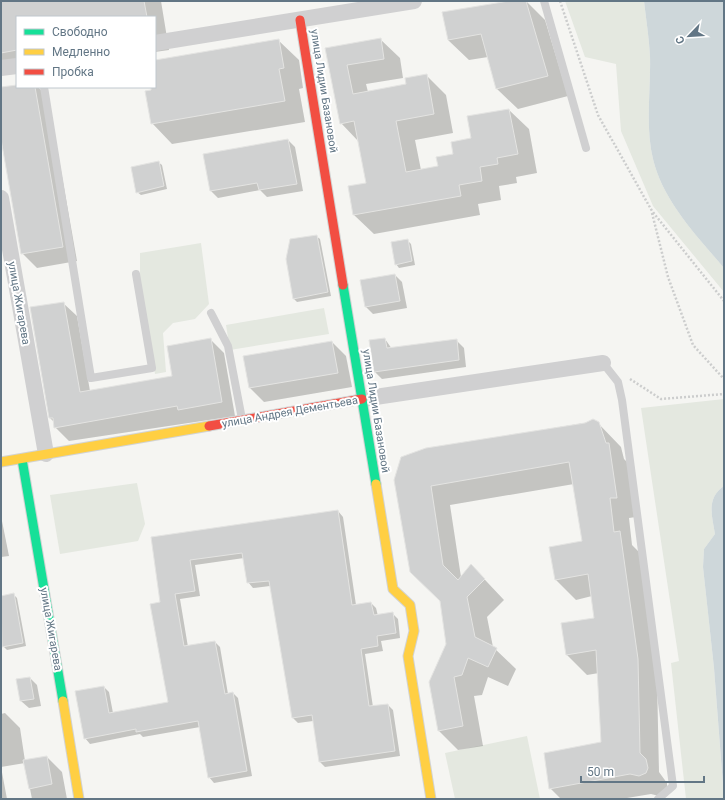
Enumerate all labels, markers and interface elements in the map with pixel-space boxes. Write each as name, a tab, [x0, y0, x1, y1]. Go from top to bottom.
legend	[16, 16, 156, 88]
north arrow	[669, 16, 709, 56]
text: Свободно	[52, 25, 108, 39]
street label: улица Лидии Базановой	[308, 28, 340, 154]
text: С	[673, 34, 688, 46]
text: Медленно	[52, 45, 110, 59]
text: Пробка	[52, 65, 94, 79]
street label: улица Жигарева	[5, 260, 33, 346]
street label: улица Лидии Базановой	[360, 348, 392, 474]
street label: улица Андрея Дементьева	[221, 394, 359, 430]
street label: улица Жигарева	[37, 586, 65, 672]
scale bar	[581, 758, 704, 784]
text: 50 m	[587, 765, 614, 779]

